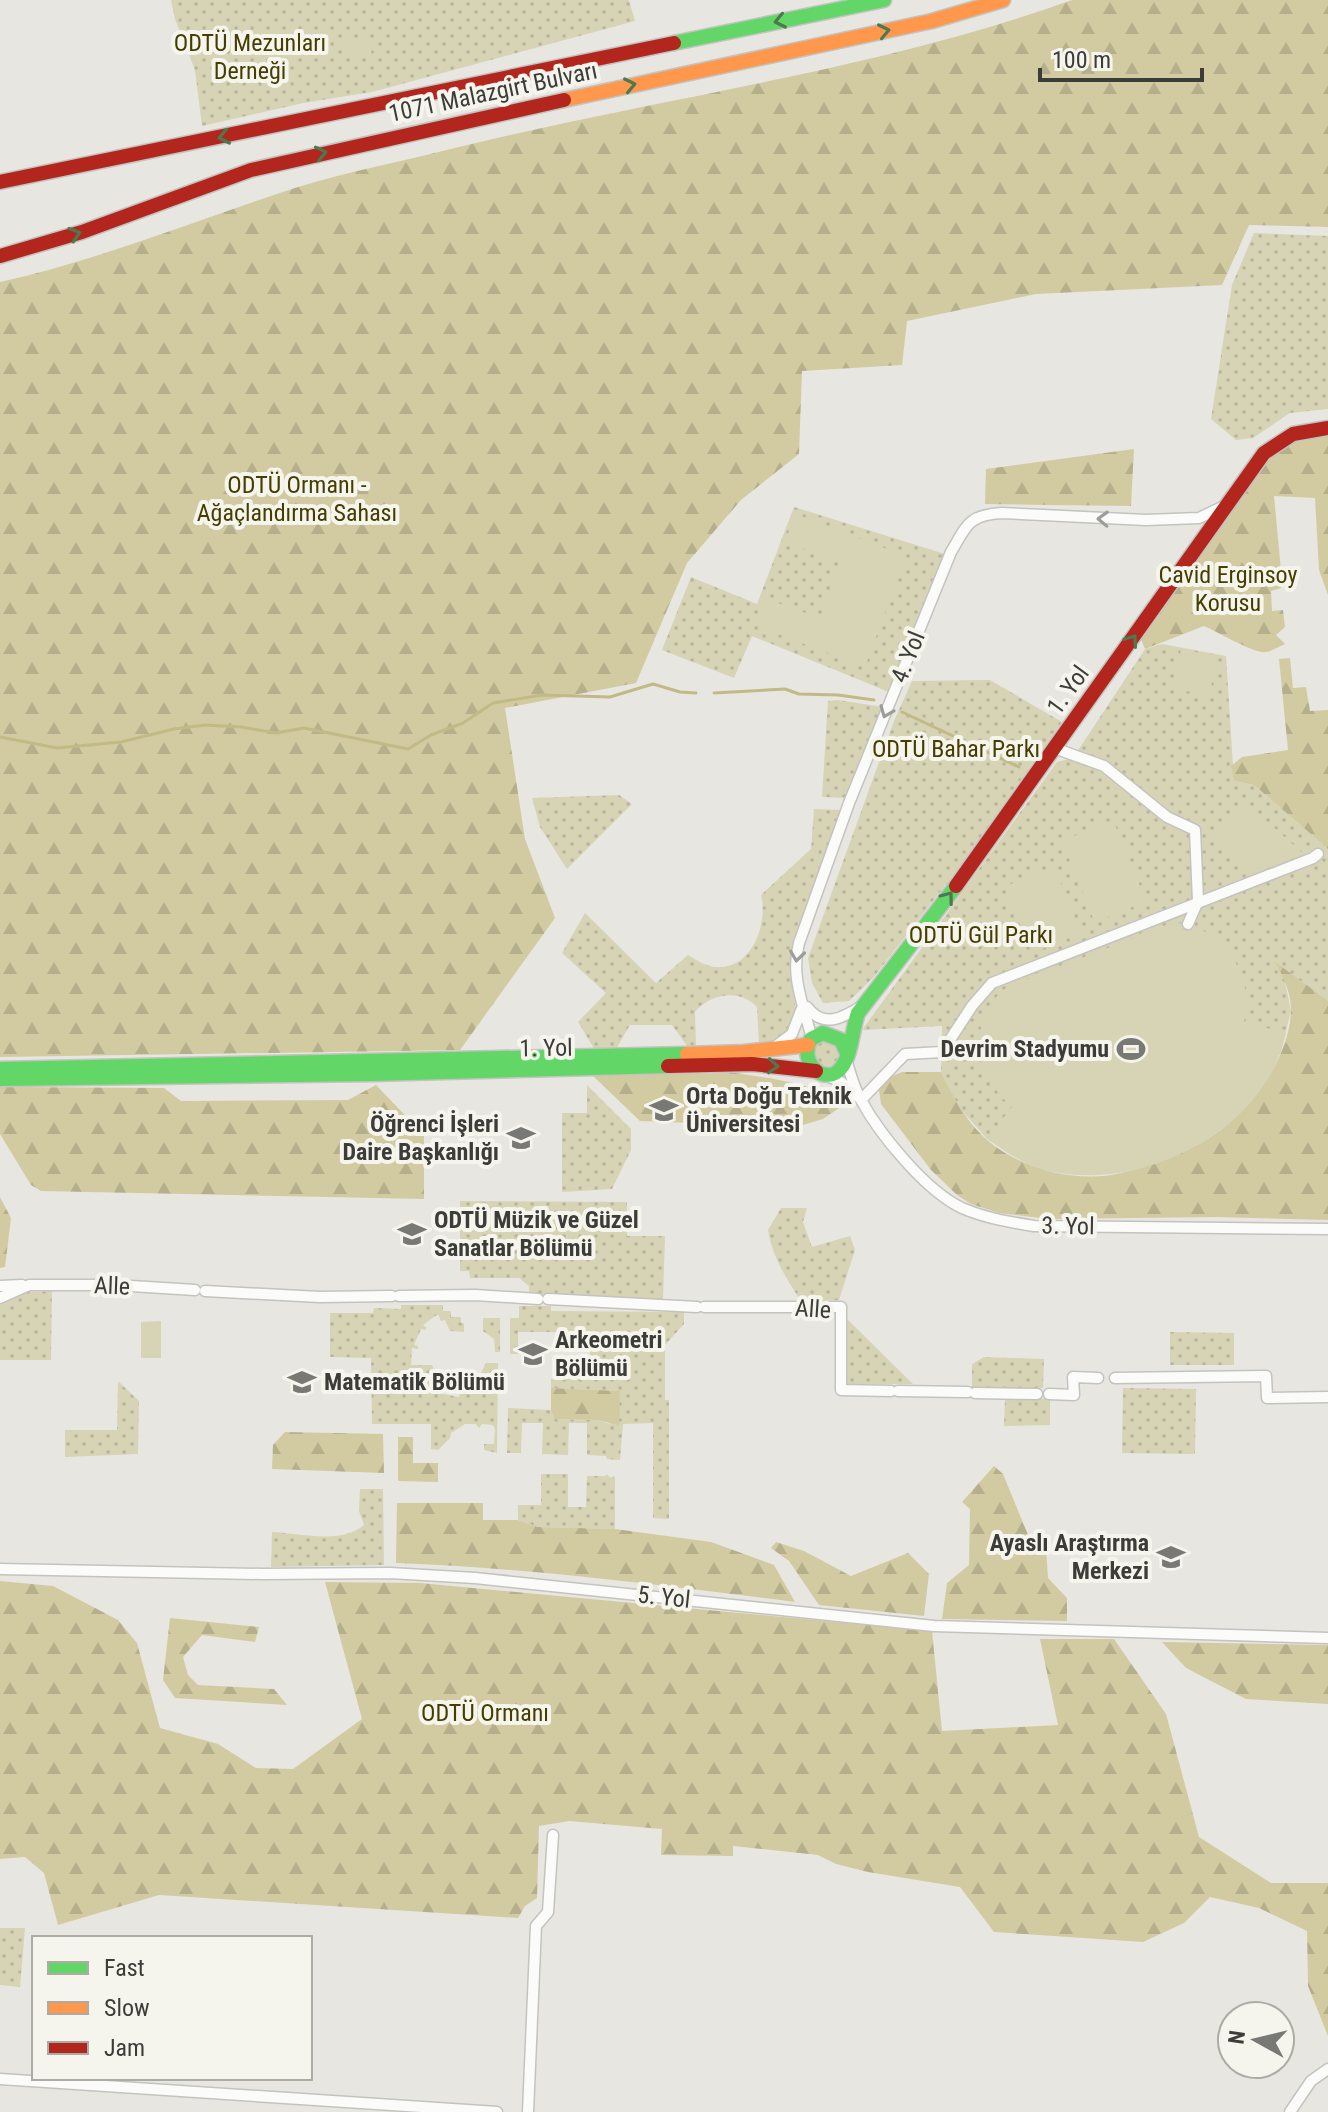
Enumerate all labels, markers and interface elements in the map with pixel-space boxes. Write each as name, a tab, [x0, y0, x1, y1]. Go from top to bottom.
one-way arrow	[773, 12, 787, 29]
one-way arrow	[877, 23, 891, 40]
park label: ODTÜ Mezunları Derneği	[174, 29, 326, 85]
scale bar	[1040, 32, 1202, 82]
text: 100 m	[1052, 46, 1111, 74]
street label: 1071 Malazgirt Bulvarı	[386, 56, 600, 128]
one-way arrow	[623, 77, 636, 94]
one-way arrow	[217, 128, 231, 145]
one-way arrow	[314, 145, 328, 162]
one-way arrow	[67, 228, 81, 244]
park label: ODTÜ Ormanı - Ağaçlandırma Sahası	[197, 471, 397, 527]
one-way arrow	[1096, 510, 1109, 528]
park label: Cavid Erginsoy Korusu	[1159, 561, 1297, 617]
street label: 4. Yol	[885, 627, 931, 687]
one-way arrow	[1122, 634, 1137, 649]
street label: 1. Yol	[1041, 660, 1095, 720]
one-way arrow	[880, 704, 896, 718]
park label: ODTÜ Bahar Parkı	[872, 735, 1040, 763]
one-way arrow	[938, 891, 952, 906]
park label: ODTÜ Gül Parkı	[909, 921, 1053, 949]
one-way arrow	[789, 949, 806, 962]
street label: 1. Yol	[519, 1034, 573, 1062]
sports icon: Devrim Stadyumu	[1116, 1034, 1146, 1064]
place label: Devrim Stadyumu	[940, 1035, 1109, 1063]
one-way arrow	[767, 1057, 780, 1074]
place label: Orta Doğu Teknik Üniversitesi	[686, 1082, 852, 1138]
school or university icon: Orta Doğu Teknik Üniversitesi	[649, 1095, 679, 1125]
place label: Öğrenci İşleri Daire Başkanlığı	[342, 1110, 499, 1166]
school or university icon: Öğrenci İşleri Daire Başkanlığı	[506, 1123, 536, 1153]
place label: ODTÜ Müzik ve Güzel Sanatlar Bölümü	[434, 1206, 639, 1262]
street label: 3. Yol	[1041, 1212, 1095, 1240]
school or university icon: ODTÜ Müzik ve Güzel Sanatlar Bölümü	[397, 1219, 427, 1249]
street label: Alle	[93, 1271, 131, 1301]
street label: Alle	[794, 1294, 832, 1324]
place label: Arkeometri Bölümü	[555, 1326, 663, 1382]
school or university icon: Arkeometri Bölümü	[518, 1339, 548, 1369]
school or university icon: Matematik Bölümü	[287, 1367, 317, 1397]
place label: Matematik Bölümü	[324, 1368, 505, 1396]
place label: Ayaslı Araştırma Merkezi	[990, 1529, 1149, 1585]
school or university icon: Ayaslı Araştırma Merkezi	[1156, 1542, 1186, 1572]
street label: 5. Yol	[636, 1580, 692, 1614]
park label: ODTÜ Ormanı	[421, 1699, 549, 1727]
legend	[32, 1936, 312, 2080]
text: Fast	[104, 1954, 145, 1982]
text: Slow	[104, 1994, 150, 2022]
north arrow	[1216, 2000, 1296, 2080]
text: N	[1223, 2029, 1250, 2046]
text: Jam	[104, 2034, 145, 2062]

